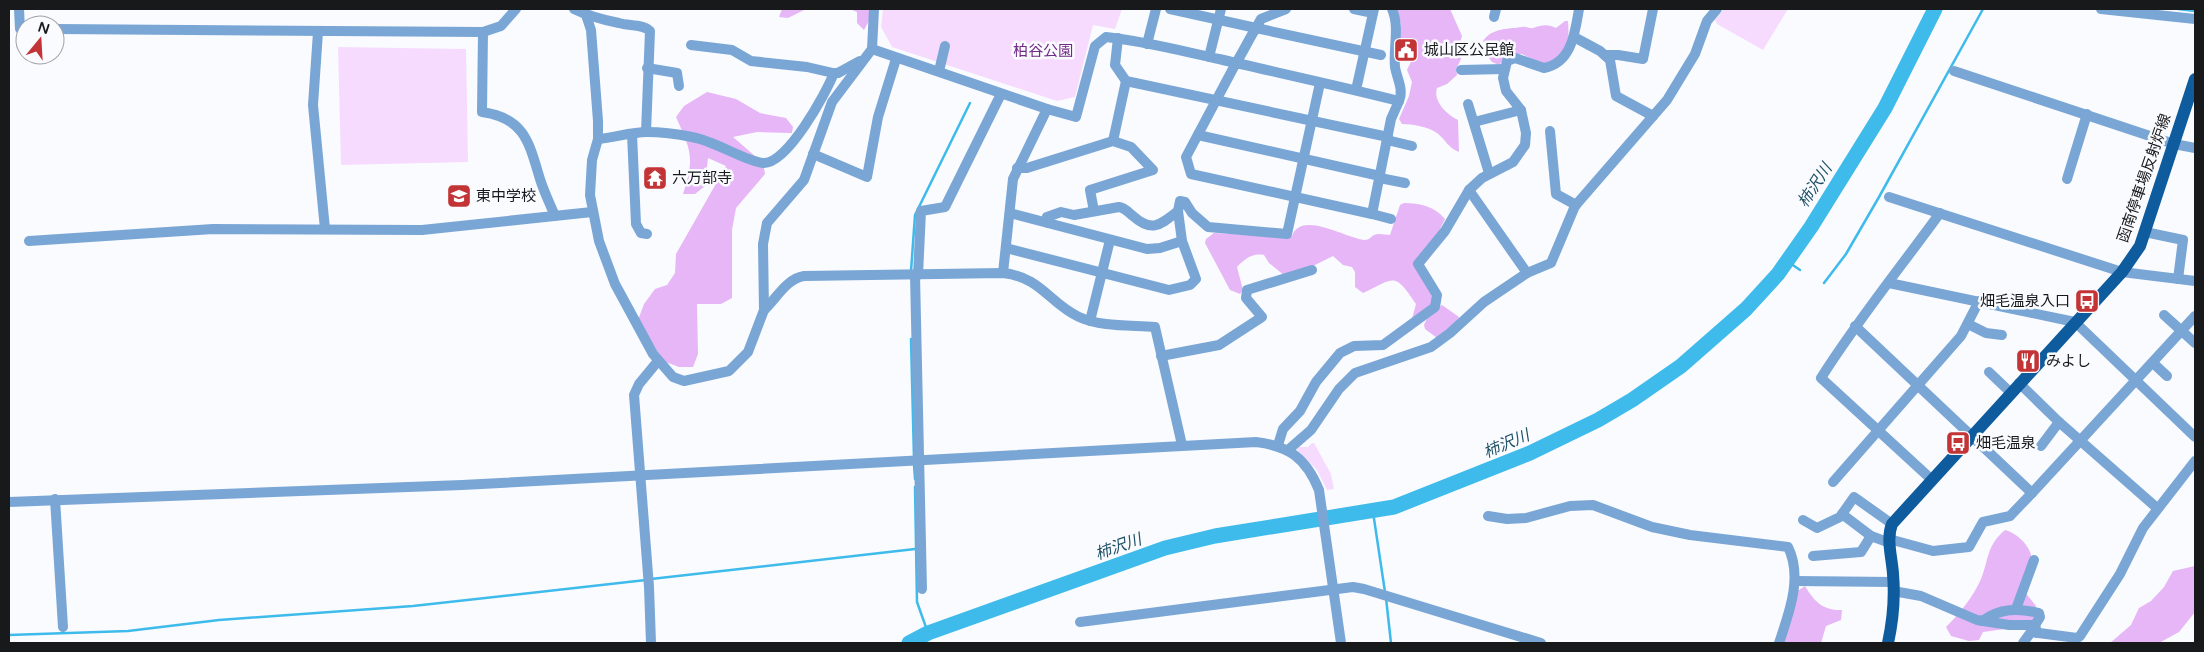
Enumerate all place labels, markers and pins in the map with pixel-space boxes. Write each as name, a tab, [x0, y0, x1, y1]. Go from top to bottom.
public building icon: 城山区公民館	[1393, 37, 1419, 63]
place label: 城山区公民館	[1424, 41, 1514, 59]
temple icon: 六万部寺	[642, 165, 668, 191]
place label: 六万部寺	[672, 169, 732, 187]
school or university icon: 東中学校	[446, 183, 472, 209]
place label: 東中学校	[476, 187, 536, 205]
bus stop icon: 畑毛温泉入口	[2074, 288, 2100, 314]
place label: 畑毛温泉入口	[1980, 292, 2070, 310]
restaurant icon: みよし	[2015, 348, 2041, 374]
place label: みよし	[2046, 352, 2091, 370]
bus stop icon: 畑毛温泉	[1945, 430, 1971, 456]
place label: 畑毛温泉	[1976, 434, 2036, 452]

